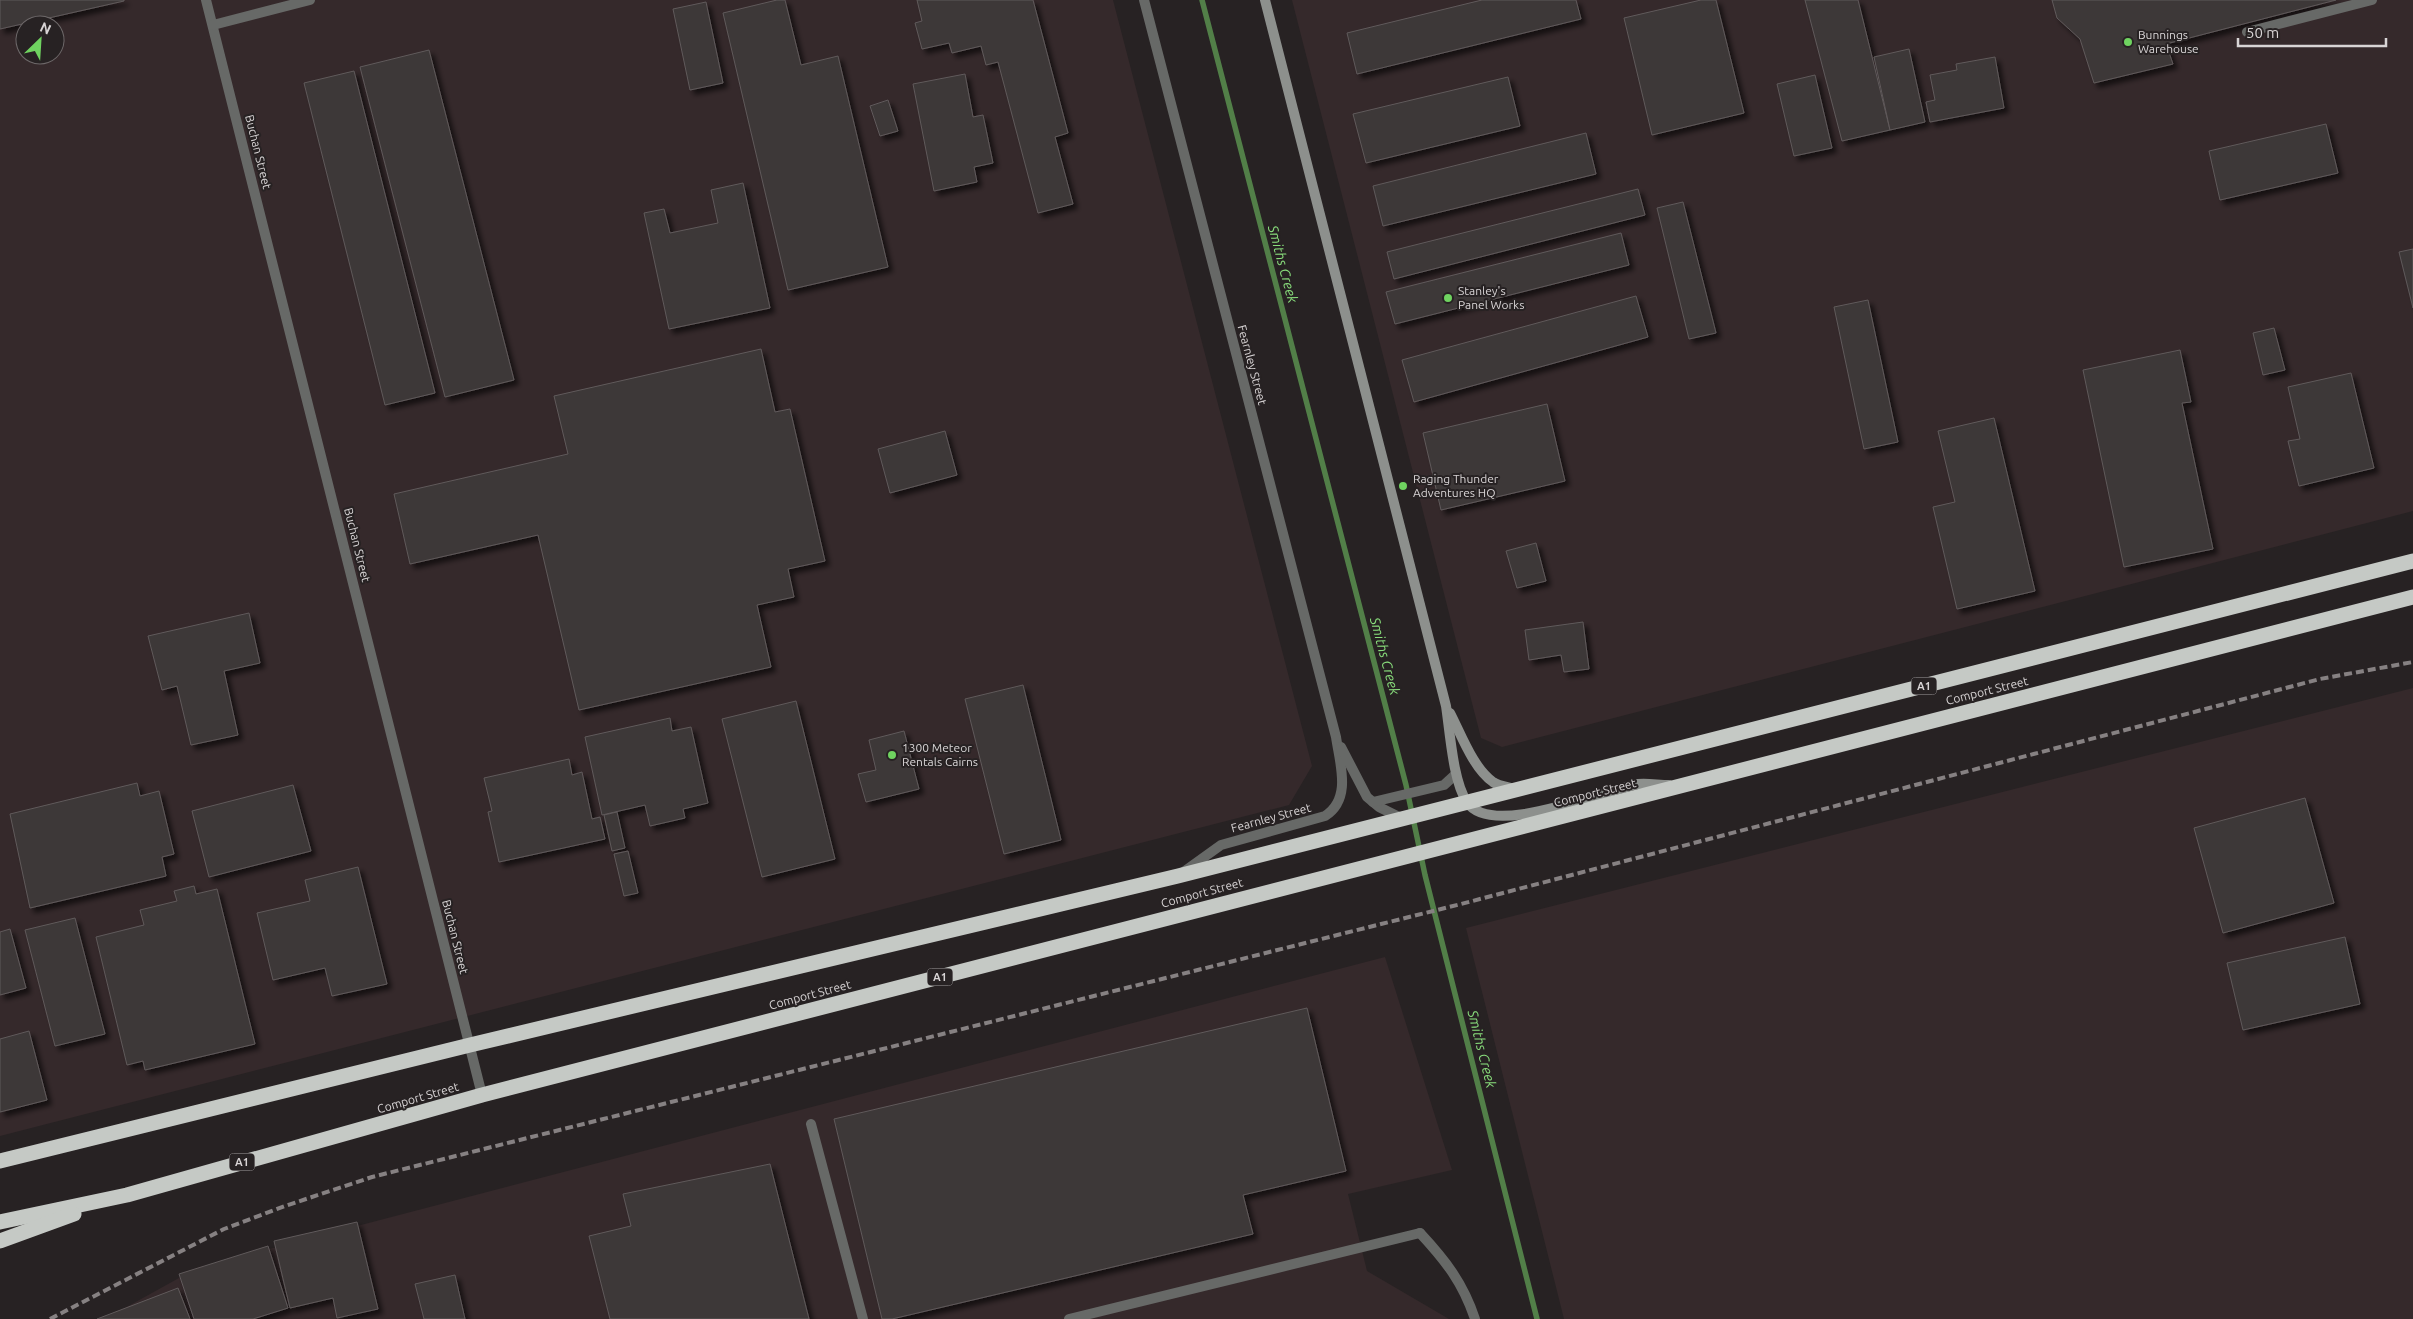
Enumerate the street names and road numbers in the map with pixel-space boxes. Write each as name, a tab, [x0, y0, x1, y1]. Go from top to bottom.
street label: Buchan Street	[243, 113, 274, 191]
street label: Fearnley Street	[1236, 323, 1269, 407]
street label: Buchan Street	[342, 506, 373, 584]
street label: Comport Street	[1944, 674, 2030, 707]
road number: A1	[1912, 678, 1936, 694]
street label: Comport Street	[1552, 776, 1638, 809]
street label: Fearnley Street	[1229, 801, 1313, 834]
street label: Comport Street	[1159, 875, 1245, 910]
street label: Buchan Street	[440, 898, 471, 976]
road number: A1	[928, 969, 952, 986]
street label: Comport Street	[767, 977, 853, 1012]
street label: Comport Street	[376, 1080, 460, 1115]
road number: A1	[230, 1154, 254, 1170]

